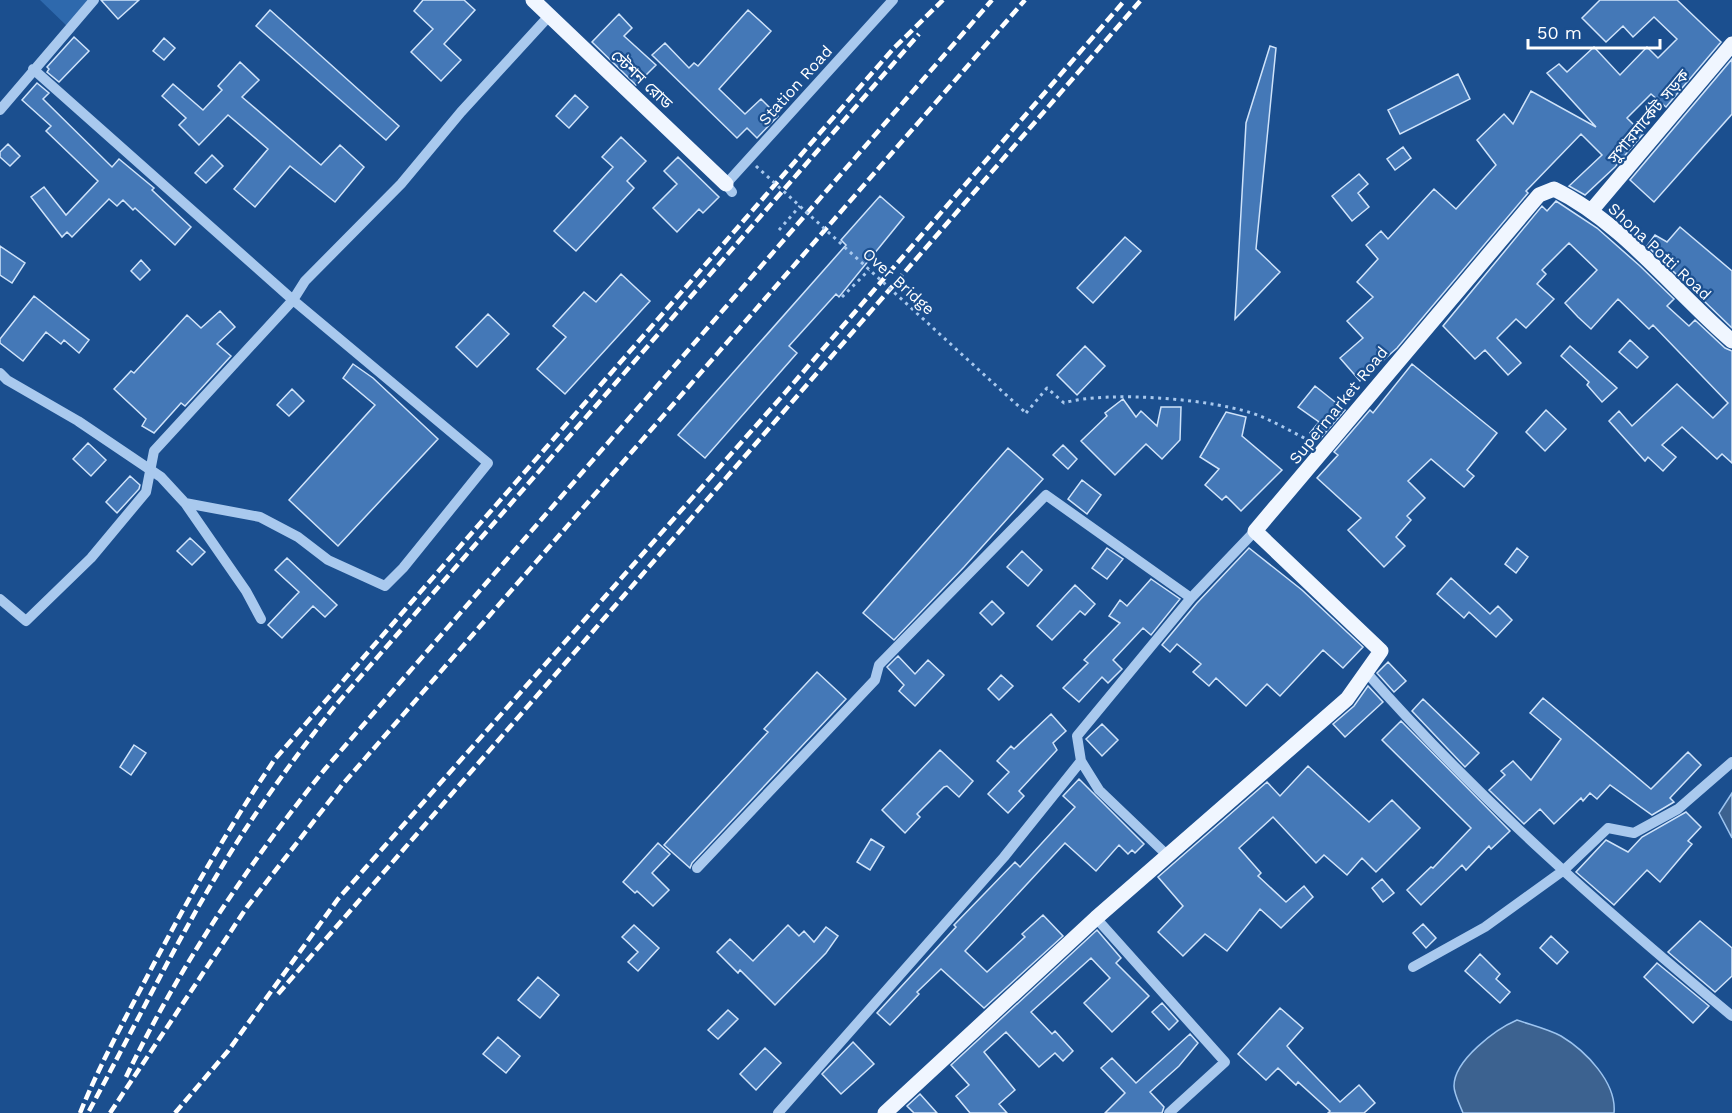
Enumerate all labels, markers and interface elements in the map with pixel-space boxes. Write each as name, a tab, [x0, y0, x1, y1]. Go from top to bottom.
scale bar	[1528, 12, 1660, 50]
text: 50 m	[1537, 22, 1582, 43]
street label: Station Road	[755, 42, 836, 129]
street label: স্টেশন রোড	[607, 46, 677, 113]
street label: সুপারমার্কেট সড়ক	[1603, 65, 1694, 168]
street label: Shona Potti Road	[1604, 199, 1715, 304]
street label: Over Bridge	[859, 244, 939, 319]
street label: Supermarket Road	[1285, 343, 1392, 468]

